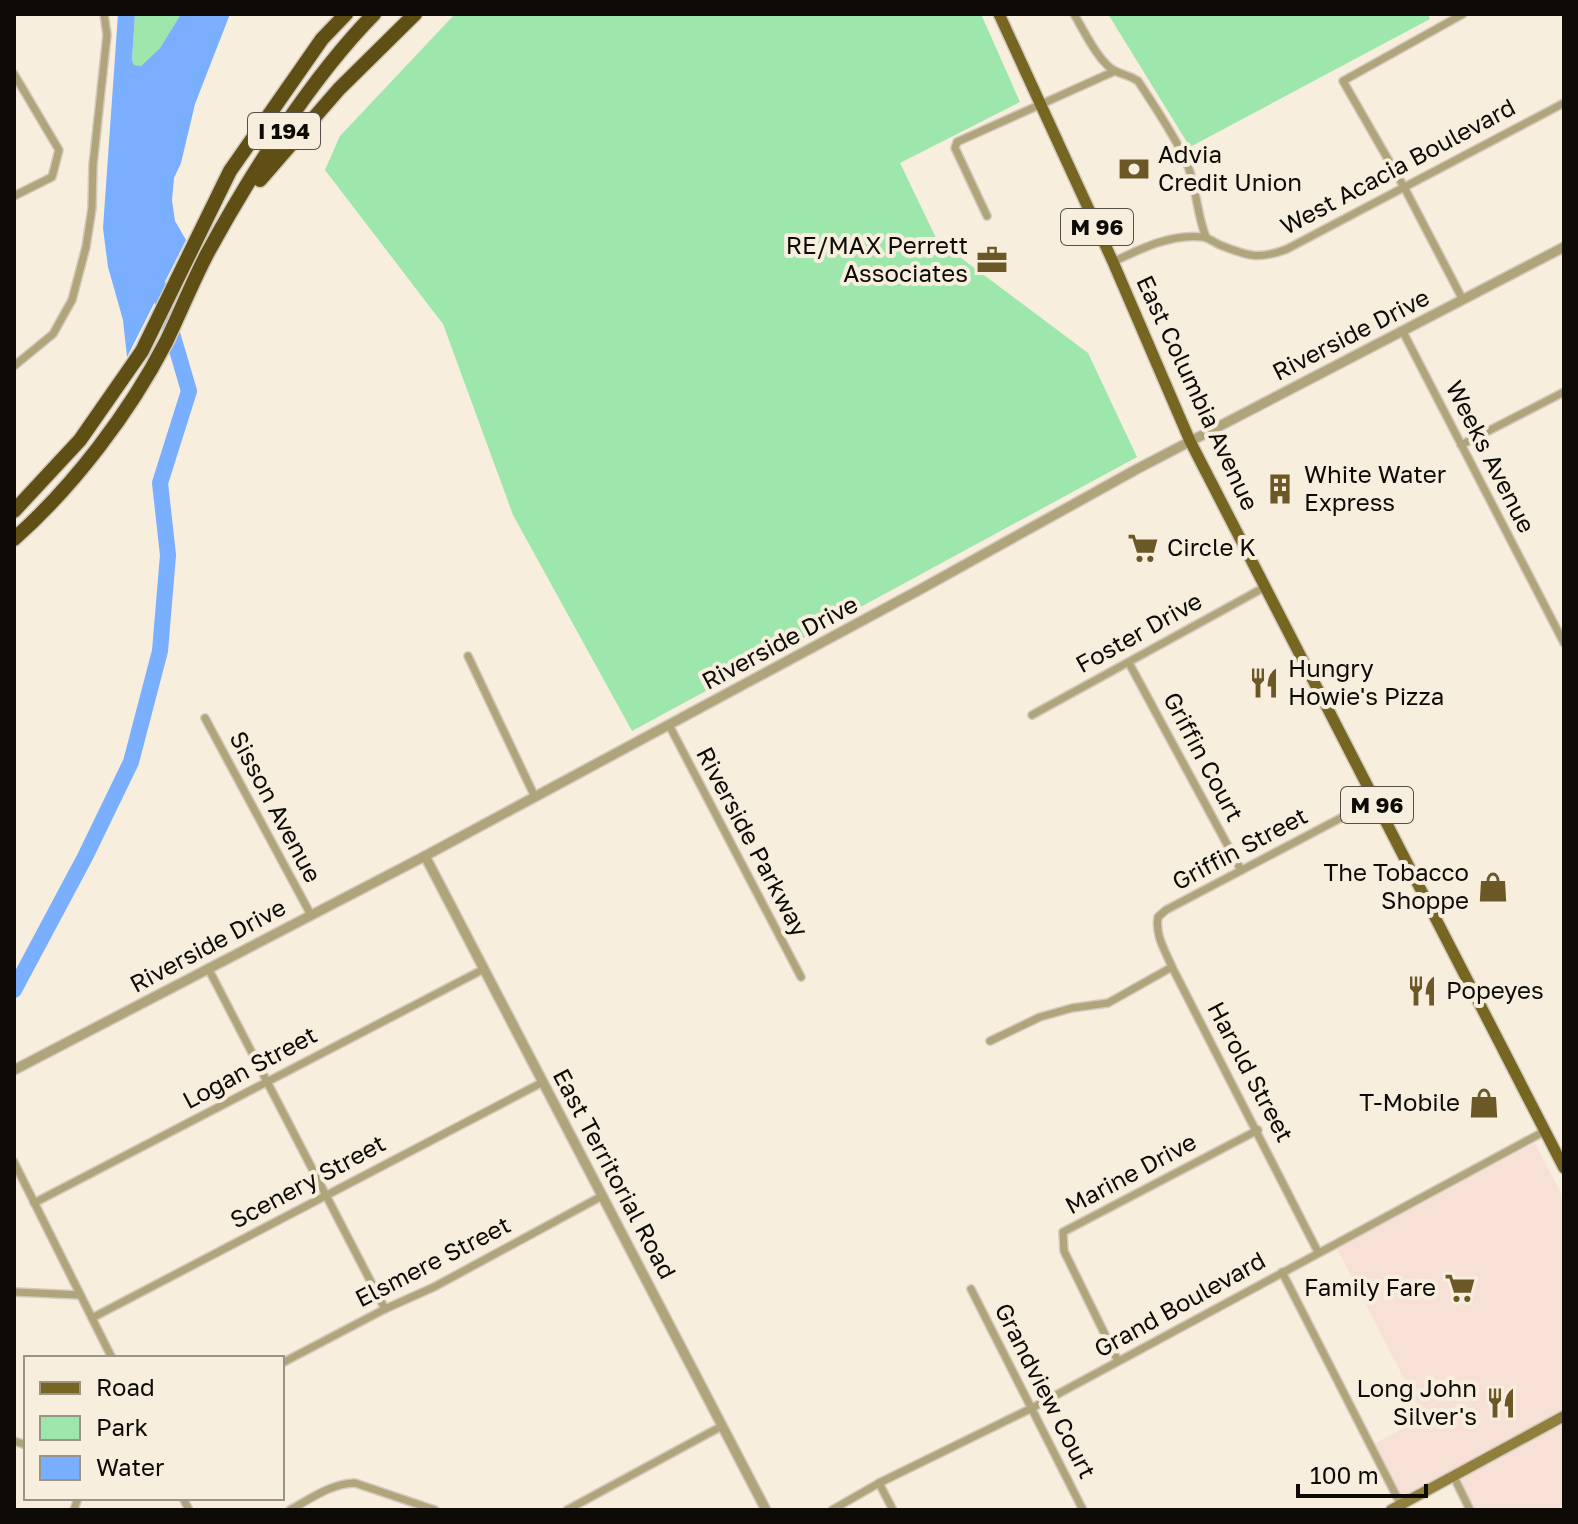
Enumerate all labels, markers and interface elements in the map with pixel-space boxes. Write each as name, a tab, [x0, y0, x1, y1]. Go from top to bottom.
street label: West Acacia Boulevard	[1275, 91, 1520, 240]
road number: I 194	[248, 113, 320, 149]
place label: Advia Credit Union	[1158, 139, 1302, 196]
bank icon: Advia Credit Union	[1117, 152, 1151, 186]
road number: M 96	[1061, 209, 1133, 245]
place label: RE/MAX Perrett Associates	[786, 230, 968, 287]
office icon: RE/MAX Perrett Associates	[975, 243, 1009, 277]
street label: East Columbia Avenue	[1131, 270, 1266, 514]
street label: Riverside Drive	[1267, 282, 1434, 386]
street label: Weeks Avenue	[1441, 375, 1542, 537]
place label: White Water Express	[1304, 459, 1446, 516]
building icon: White Water Express	[1263, 472, 1297, 506]
supermarket icon: Circle K	[1126, 531, 1160, 565]
place label: Circle K	[1167, 532, 1256, 561]
street label: Foster Drive	[1070, 585, 1206, 678]
street label: Riverside Drive	[696, 588, 862, 695]
place label: Hungry Howie's Pizza	[1288, 653, 1444, 710]
restaurant icon: Hungry Howie's Pizza	[1247, 666, 1281, 700]
street label: Griffin Court	[1158, 687, 1251, 826]
street label: Sisson Avenue	[224, 726, 328, 887]
street label: Riverside Parkway	[691, 742, 816, 941]
road number: M 96	[1341, 787, 1413, 823]
street label: Griffin Street	[1167, 800, 1312, 895]
place label: The Tobacco Shoppe	[1323, 857, 1469, 914]
shop icon: The Tobacco Shoppe	[1476, 870, 1510, 904]
street label: Riverside Drive	[124, 891, 290, 998]
restaurant icon: Popeyes	[1405, 974, 1439, 1008]
place label: Popeyes	[1446, 975, 1544, 1004]
street label: Harold Street	[1202, 996, 1300, 1146]
street label: Logan Street	[177, 1019, 321, 1114]
street label: East Territorial Road	[548, 1063, 683, 1283]
shop icon: T-Mobile	[1467, 1086, 1501, 1120]
place label: T-Mobile	[1359, 1087, 1460, 1116]
street label: Marine Drive	[1060, 1126, 1201, 1219]
street label: Scenery Street	[225, 1128, 390, 1234]
street label: Elsmere Street	[350, 1209, 515, 1312]
street label: Grand Boulevard	[1089, 1245, 1270, 1363]
supermarket icon: Family Fare	[1443, 1271, 1477, 1305]
place label: Family Fare	[1304, 1272, 1436, 1301]
street label: Grandview Court	[990, 1298, 1103, 1483]
legend	[24, 1356, 284, 1500]
text: Road	[96, 1372, 155, 1401]
place label: Long John Silver's	[1356, 1373, 1477, 1430]
restaurant icon: Long John Silver's	[1484, 1386, 1518, 1420]
text: Park	[96, 1412, 148, 1441]
scale bar	[1298, 1448, 1426, 1498]
text: Water	[96, 1452, 164, 1481]
text: 100 m	[1310, 1460, 1379, 1489]

